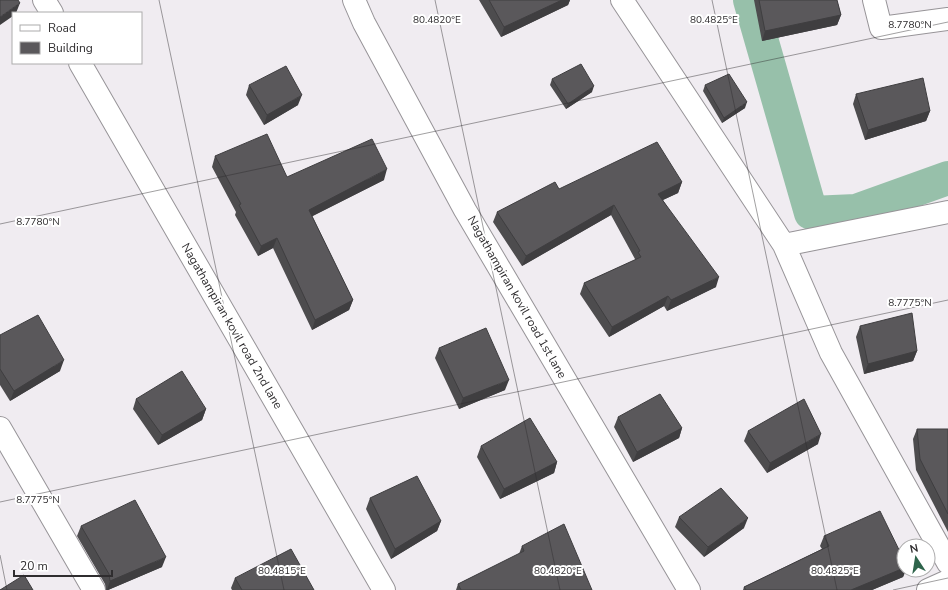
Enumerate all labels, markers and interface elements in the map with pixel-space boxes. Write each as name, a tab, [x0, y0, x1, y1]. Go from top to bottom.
legend	[12, 12, 142, 64]
text: 80.4820°E	[413, 13, 461, 27]
text: 80.4825°E	[690, 13, 738, 27]
text: 8.7780°N	[888, 18, 932, 32]
text: Road	[48, 20, 76, 36]
text: Building	[48, 40, 93, 56]
street label: Nagathampiran kovil road 1st lane	[464, 213, 570, 381]
text: 8.7780°N	[16, 215, 60, 229]
street label: Nagathampiran kovil road 2nd lane	[178, 240, 286, 412]
text: 8.7775°N	[888, 296, 932, 310]
text: 8.7775°N	[16, 493, 60, 507]
north arrow	[896, 538, 936, 578]
text: N	[908, 541, 920, 557]
scale bar	[14, 552, 112, 578]
text: 20 m	[20, 558, 48, 574]
text: 80.4815°E	[258, 564, 306, 578]
text: 80.4820°E	[534, 564, 582, 578]
text: 80.4825°E	[811, 564, 859, 578]

